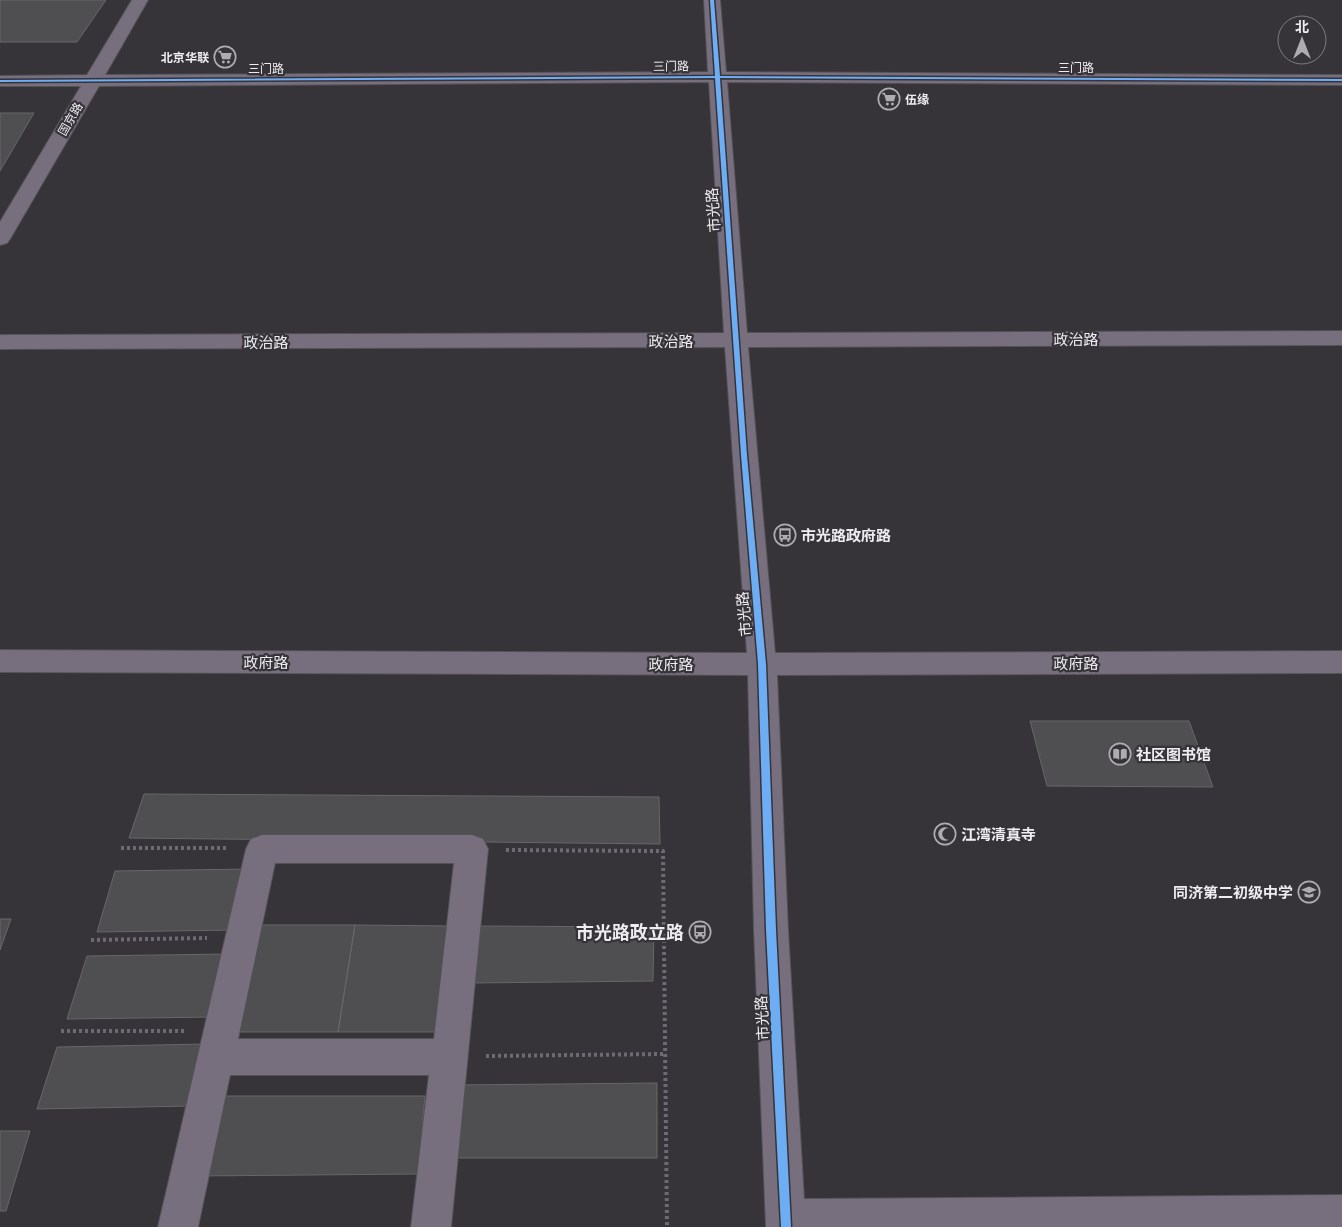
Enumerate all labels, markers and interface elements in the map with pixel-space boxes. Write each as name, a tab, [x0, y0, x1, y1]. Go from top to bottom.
north arrow	[1277, 15, 1327, 65]
text: 北	[1295, 17, 1309, 36]
supermarket icon: 北京华联	[213, 45, 237, 69]
place label: 北京华联	[161, 49, 209, 66]
street label: 三门路	[653, 57, 689, 75]
street label: 三门路	[1058, 59, 1094, 76]
street label: 三门路	[248, 60, 284, 77]
supermarket icon: 伍缘	[877, 87, 901, 111]
place label: 伍缘	[905, 91, 929, 108]
street label: 国京路	[54, 99, 86, 139]
street label: 市光路	[701, 187, 725, 233]
street label: 政治路	[1053, 329, 1099, 350]
street label: 政治路	[648, 331, 694, 352]
street label: 政治路	[243, 332, 289, 353]
bus stop icon: 市光路政府路	[773, 523, 797, 547]
place label: 市光路政府路	[801, 525, 891, 546]
street label: 市光路	[732, 591, 756, 637]
street label: 政府路	[243, 652, 289, 673]
street label: 政府路	[1053, 653, 1099, 674]
street label: 政府路	[648, 654, 694, 675]
library icon: 社区图书馆	[1108, 742, 1132, 766]
place label: 社区图书馆	[1136, 744, 1211, 765]
mosque icon: 江湾清真寺	[933, 822, 957, 846]
place label: 江湾清真寺	[961, 824, 1036, 845]
school or university icon: 同济第二初级中学	[1297, 880, 1321, 904]
place label: 同济第二初级中学	[1173, 882, 1293, 903]
place label: 市光路政立路	[576, 920, 684, 944]
bus stop icon: 市光路政立路	[688, 920, 712, 944]
street label: 市光路	[750, 995, 774, 1041]

